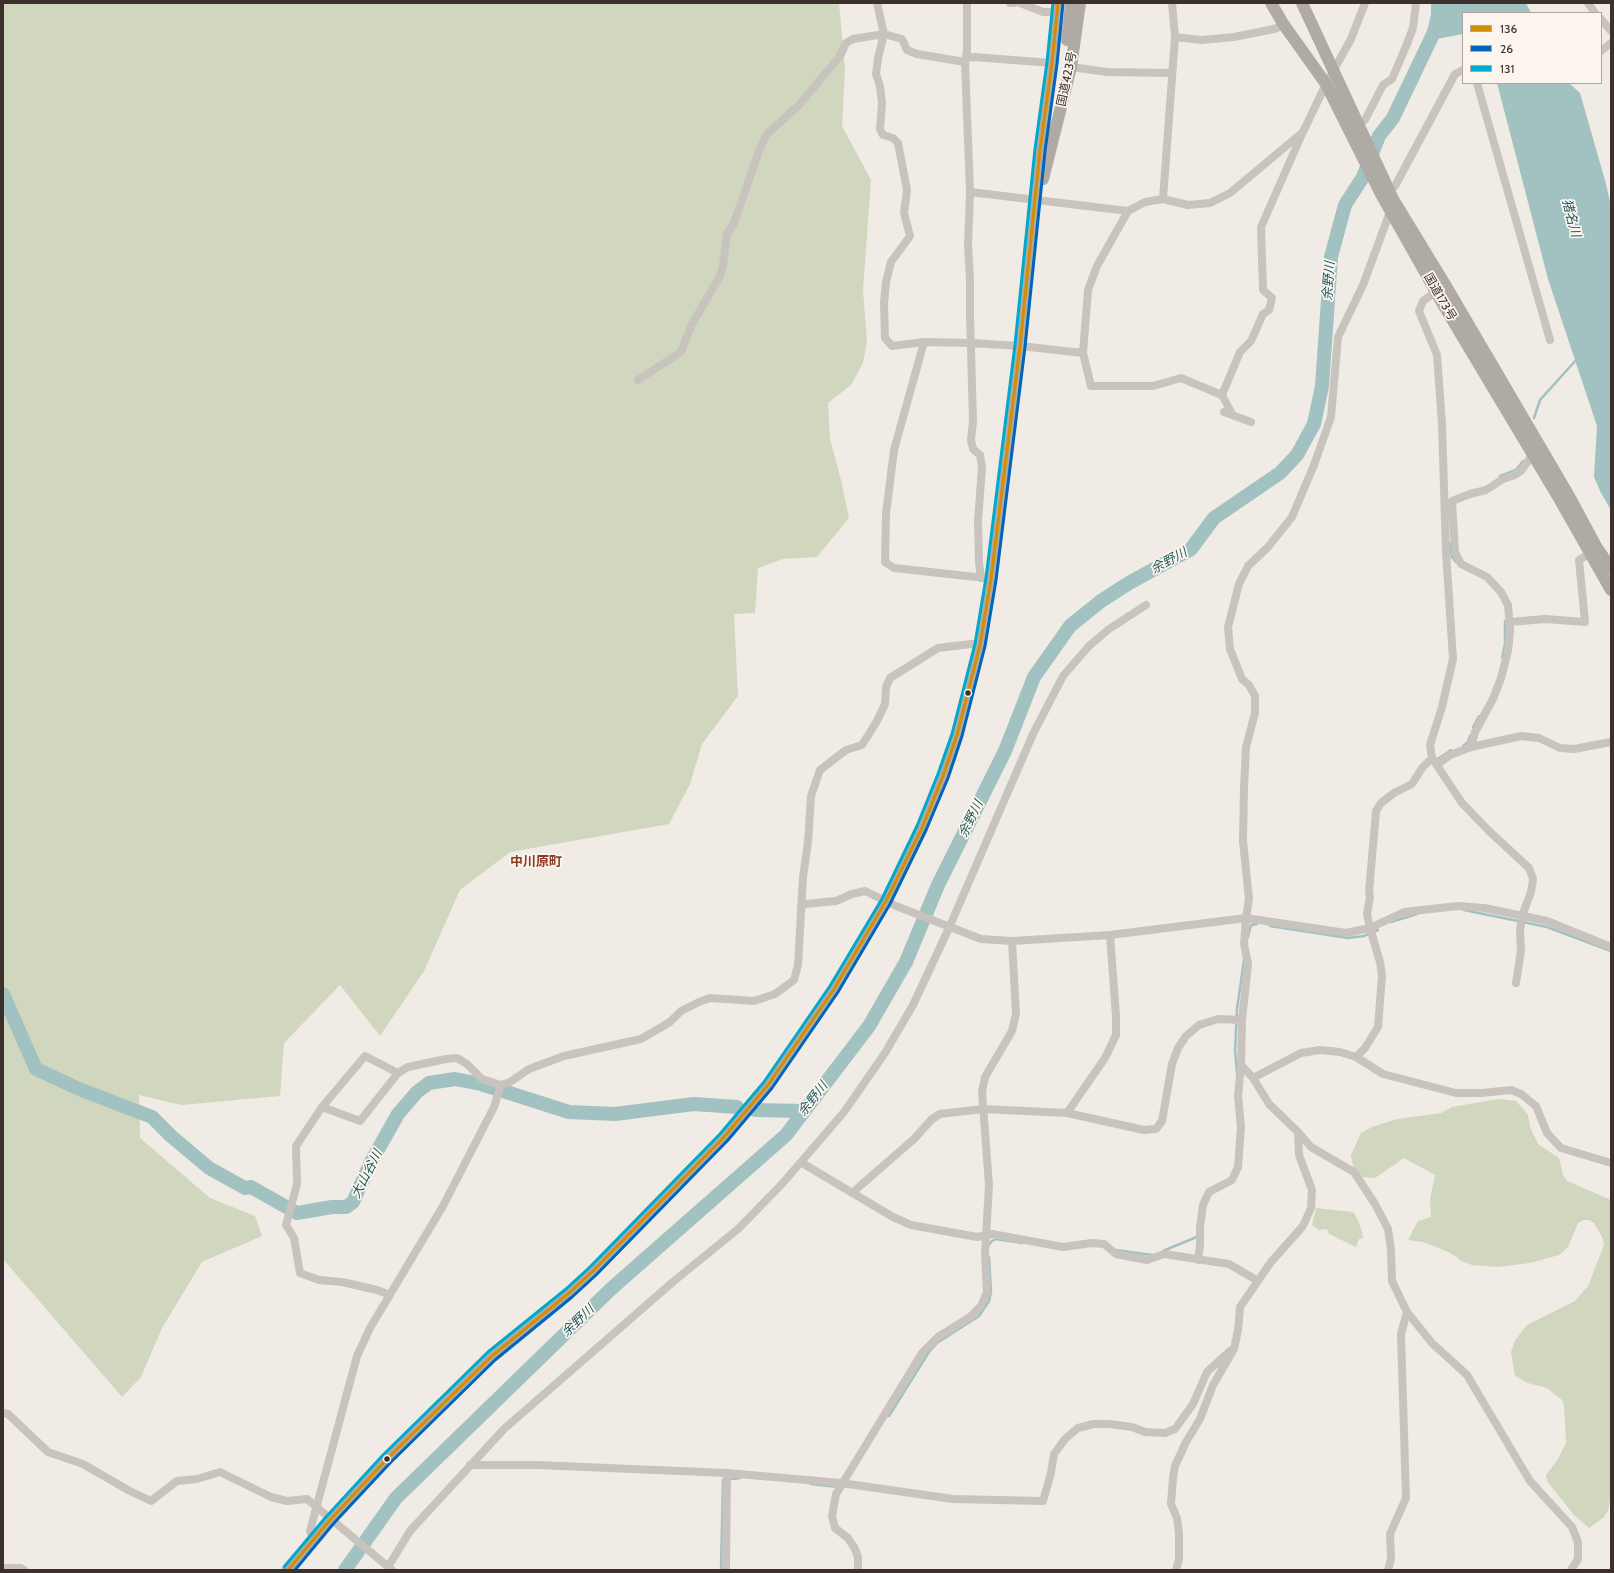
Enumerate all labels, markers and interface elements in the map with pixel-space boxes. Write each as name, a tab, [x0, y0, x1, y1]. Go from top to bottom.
legend	[1462, 12, 1602, 84]
text: 136	[1500, 21, 1517, 36]
text: 26	[1500, 41, 1513, 56]
street label: 国道423号	[1054, 50, 1080, 108]
text: 131	[1500, 61, 1514, 76]
water label: 猪名川	[1558, 197, 1584, 239]
water label: 余野川	[1320, 261, 1338, 301]
street label: 国道173号	[1421, 271, 1459, 323]
water label: 余野川	[1148, 545, 1190, 577]
unlabelled marker	[963, 688, 973, 698]
water label: 余野川	[955, 798, 987, 840]
district label: 中川原町	[510, 854, 562, 870]
water label: 余野川	[795, 1079, 831, 1119]
water label: 大山谷川	[348, 1147, 386, 1201]
water label: 余野川	[559, 1302, 597, 1340]
unlabelled marker	[382, 1454, 392, 1464]

